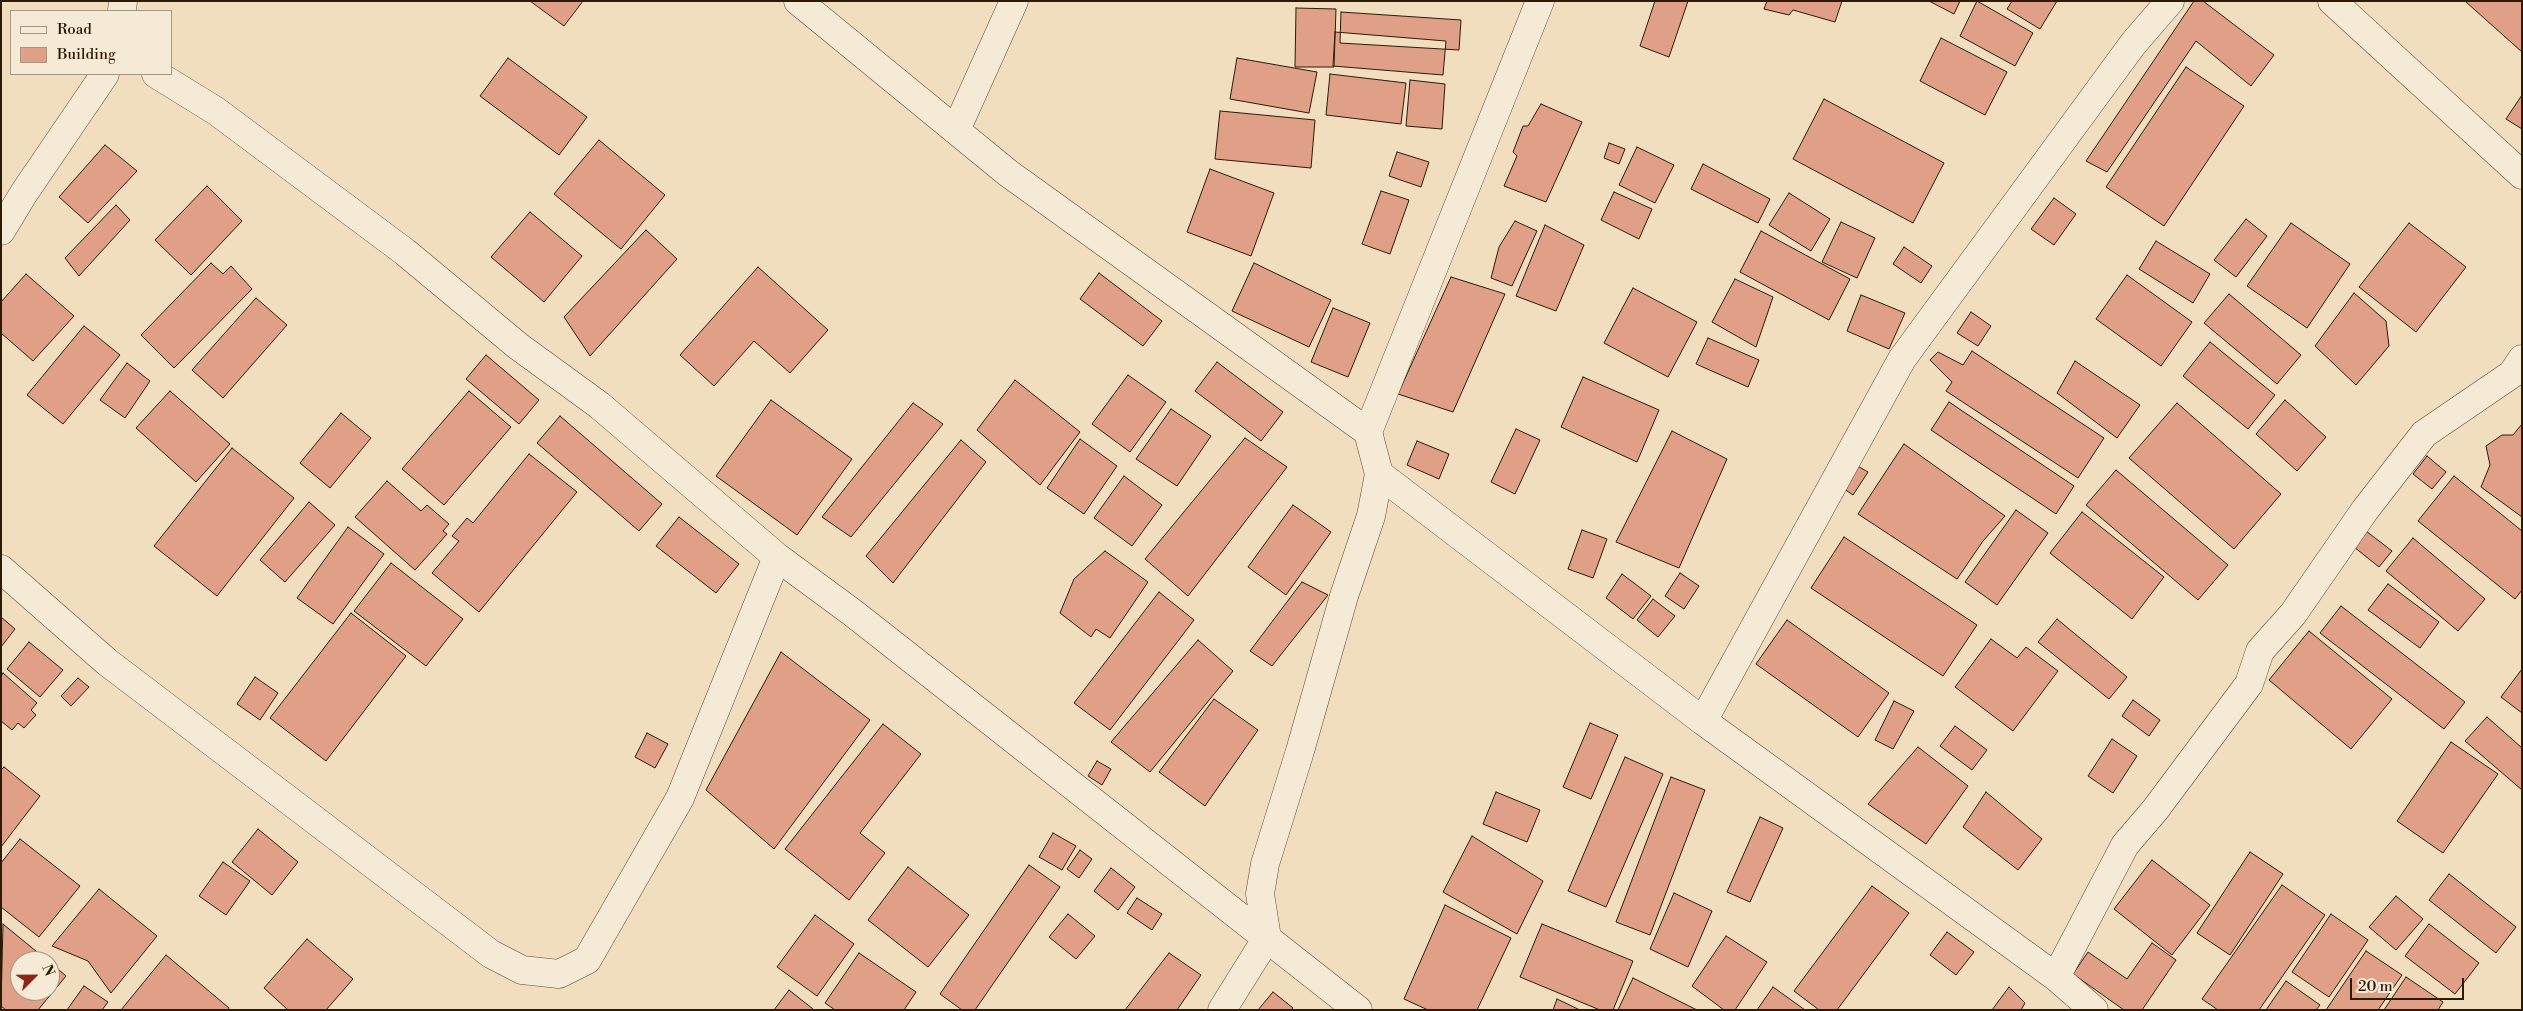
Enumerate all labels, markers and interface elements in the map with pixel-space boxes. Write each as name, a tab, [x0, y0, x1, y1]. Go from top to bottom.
legend	[10, 10, 172, 75]
text: Road	[57, 20, 92, 39]
text: Building	[57, 45, 116, 64]
north arrow	[10, 951, 60, 1001]
text: N	[37, 962, 58, 979]
scale bar	[2353, 968, 2467, 1000]
text: 20 m	[2358, 977, 2393, 996]

